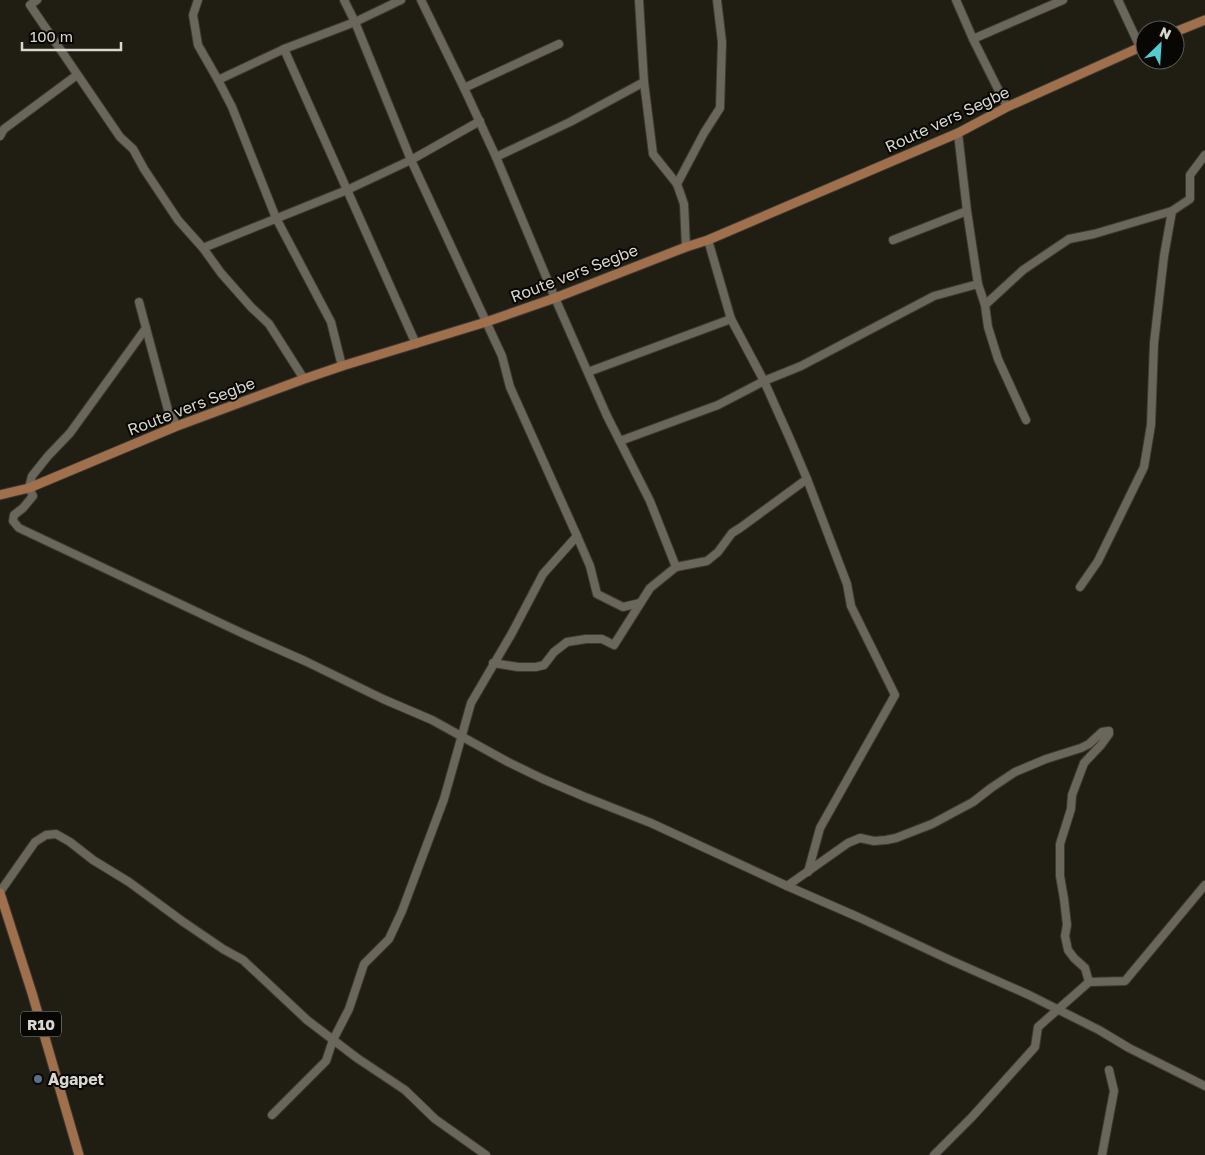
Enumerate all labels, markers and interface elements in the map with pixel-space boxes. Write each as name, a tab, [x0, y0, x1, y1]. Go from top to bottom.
scale bar	[22, 20, 121, 52]
north arrow	[1135, 20, 1185, 70]
text: N	[1157, 23, 1174, 43]
text: 100 m	[30, 27, 73, 45]
street label: Route vers Segbe	[882, 81, 1012, 157]
street label: Route vers Segbe	[507, 240, 641, 306]
street label: Route vers Segbe	[124, 373, 258, 439]
road number: R10	[21, 1012, 61, 1036]
place label: Agapet	[48, 1069, 104, 1089]
marker: Agapet	[32, 1073, 44, 1085]

